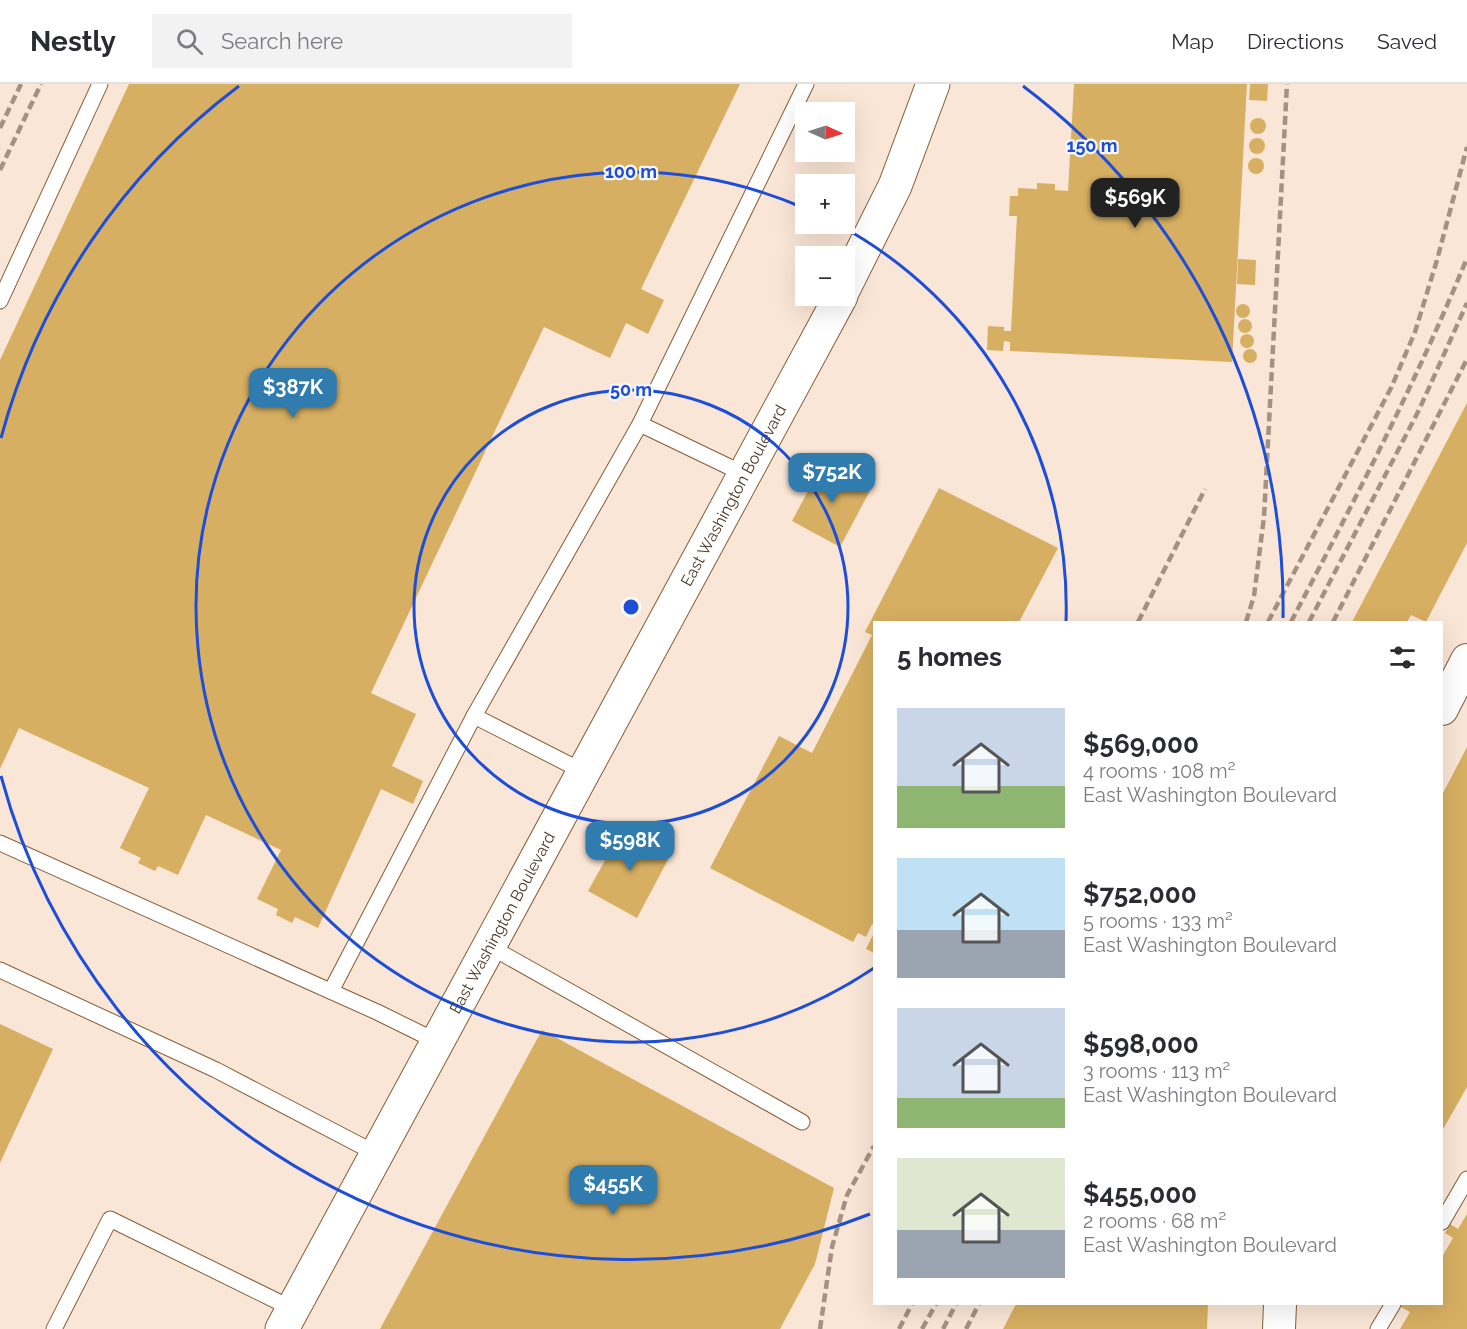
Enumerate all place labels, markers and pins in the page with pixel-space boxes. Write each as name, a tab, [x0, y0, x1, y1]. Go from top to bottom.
pin: $569K	[1093, 178, 1177, 229]
pin: $387K	[251, 368, 335, 419]
pin: $752K	[790, 453, 874, 504]
centre of rings	[621, 597, 641, 617]
pin: $598K	[588, 821, 672, 872]
pin: $455K	[571, 1165, 655, 1216]

